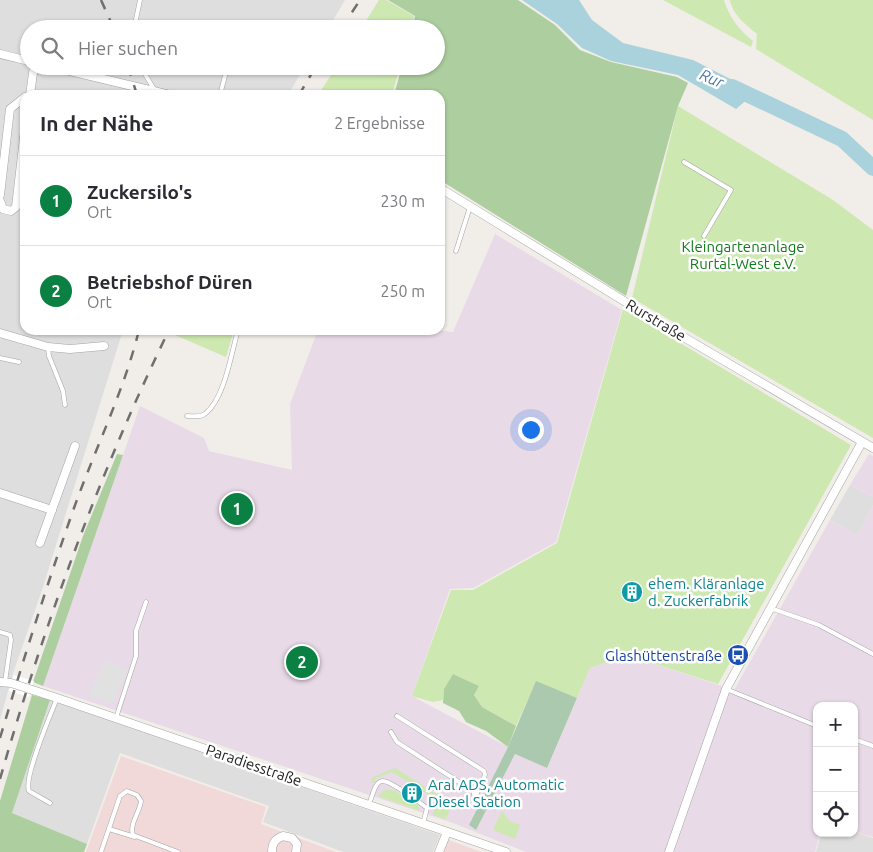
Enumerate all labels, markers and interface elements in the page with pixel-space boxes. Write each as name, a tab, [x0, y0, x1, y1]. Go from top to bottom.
search box	[20, 20, 445, 75]
icon: search	[38, 34, 66, 62]
text: Hier suchen	[78, 37, 178, 59]
water label: Rur	[697, 65, 728, 91]
text: In der Nähe	[40, 111, 153, 135]
text: 2 Ergebnisse	[334, 114, 425, 132]
text: Zuckersilo's	[87, 181, 192, 203]
text: 1	[51, 192, 61, 210]
text: 230 m	[380, 192, 425, 210]
text: Ort	[87, 203, 112, 221]
park label: Kleingartenanlage Rurtal-West e.V.	[681, 238, 805, 272]
text: Betriebshof Düren	[87, 271, 253, 293]
text: 2	[51, 282, 61, 300]
text: 250 m	[380, 282, 425, 300]
text: Ort	[87, 293, 112, 311]
street label: Rurstraße	[623, 296, 689, 344]
your location	[518, 417, 544, 443]
pin: 1	[221, 490, 253, 528]
place label: ehem. Kläranlage d. Zuckerfabrik	[648, 575, 765, 609]
building icon: ehem. Kläranlage d. Zuckerfabrik	[620, 580, 644, 604]
pin: 2	[286, 643, 318, 681]
bus stop icon: Glashüttenstraße	[726, 643, 750, 667]
place label: Glashüttenstraße	[605, 647, 722, 664]
map controls	[813, 702, 858, 837]
button: +	[813, 702, 858, 747]
street label: Paradiesstraße	[204, 741, 304, 789]
button: −	[813, 747, 858, 792]
place label: Aral ADS, Automatic Diesel Station	[428, 776, 564, 810]
building icon: Aral ADS, Automatic Diesel Station	[400, 781, 424, 805]
button: locate	[813, 792, 858, 837]

